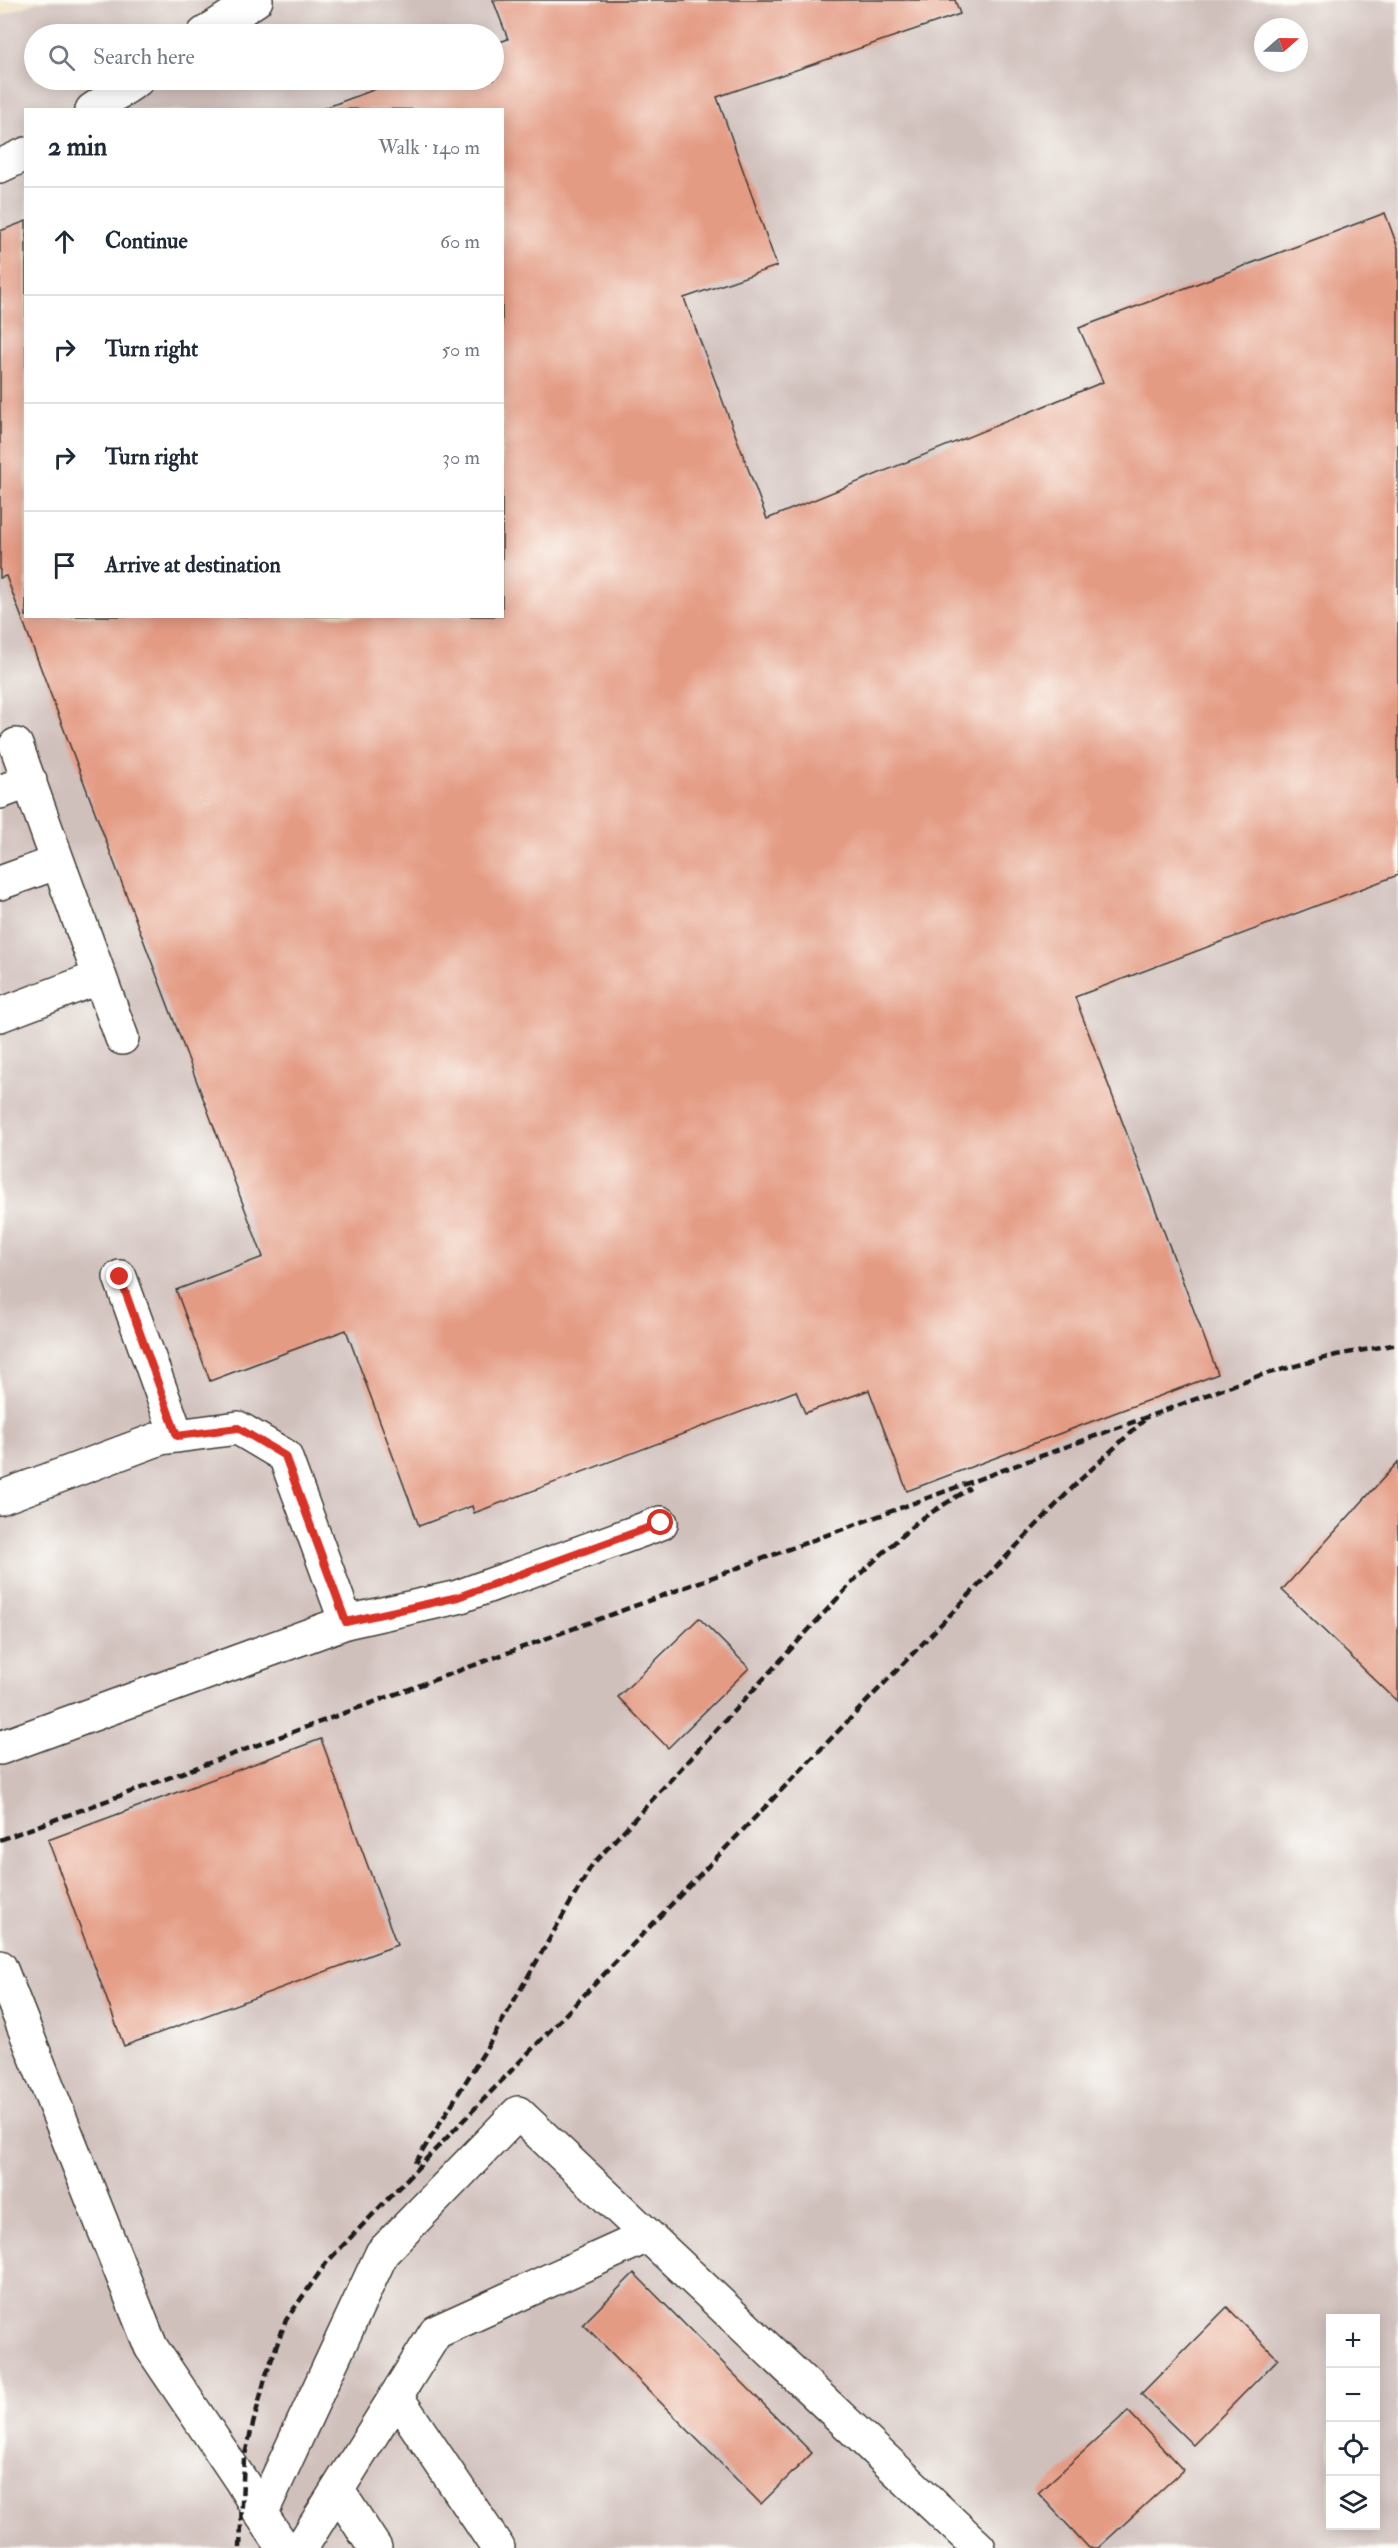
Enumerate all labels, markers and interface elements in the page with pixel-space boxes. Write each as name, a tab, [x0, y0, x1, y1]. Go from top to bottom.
north arrow	[1254, 18, 1308, 72]
search box	[24, 24, 504, 90]
icon: search	[45, 41, 78, 74]
text: Search here	[93, 43, 195, 71]
text: 2 min	[48, 131, 107, 163]
text: Walk · 140 m	[378, 135, 480, 160]
icon: ahead	[48, 225, 81, 258]
text: Continue	[105, 227, 188, 255]
text: 60 m	[440, 229, 480, 254]
icon: right	[48, 333, 81, 366]
text: Turn right	[105, 335, 198, 363]
text: 50 m	[441, 337, 480, 362]
icon: right	[48, 441, 81, 474]
text: Turn right	[105, 443, 198, 471]
text: 30 m	[442, 445, 480, 470]
icon: arrive	[48, 549, 81, 582]
text: Arrive at destination	[105, 551, 281, 579]
route end	[106, 1263, 132, 1289]
route start	[647, 1509, 673, 1535]
map controls	[1326, 2314, 1380, 2530]
button: +	[1326, 2314, 1380, 2368]
button: −	[1326, 2368, 1380, 2422]
button: locate	[1326, 2422, 1380, 2476]
button: layers	[1326, 2476, 1380, 2530]

